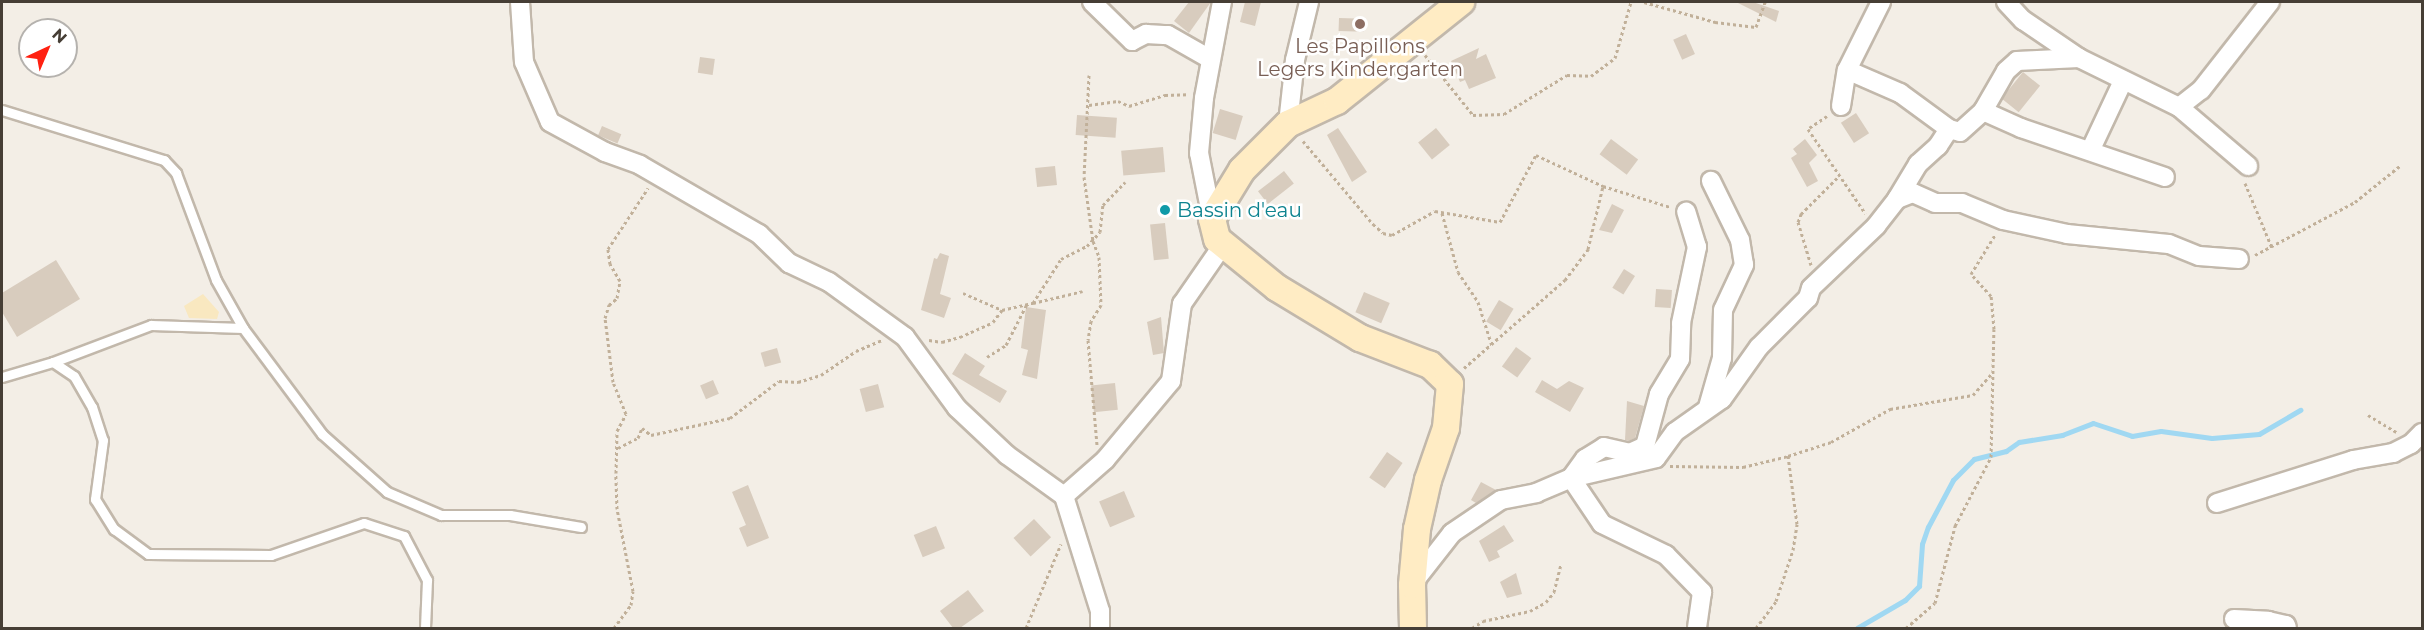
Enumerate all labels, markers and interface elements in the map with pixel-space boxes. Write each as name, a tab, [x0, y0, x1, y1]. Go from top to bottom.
marker: Les Papillons Legers Kindergarten	[1353, 17, 1367, 31]
north arrow	[18, 18, 78, 78]
text: N	[48, 25, 71, 47]
place label: Les Papillons Legers Kindergarten	[1257, 34, 1463, 81]
place label: Bassin d'eau	[1177, 198, 1302, 222]
marker: Bassin d'eau	[1158, 203, 1172, 217]

